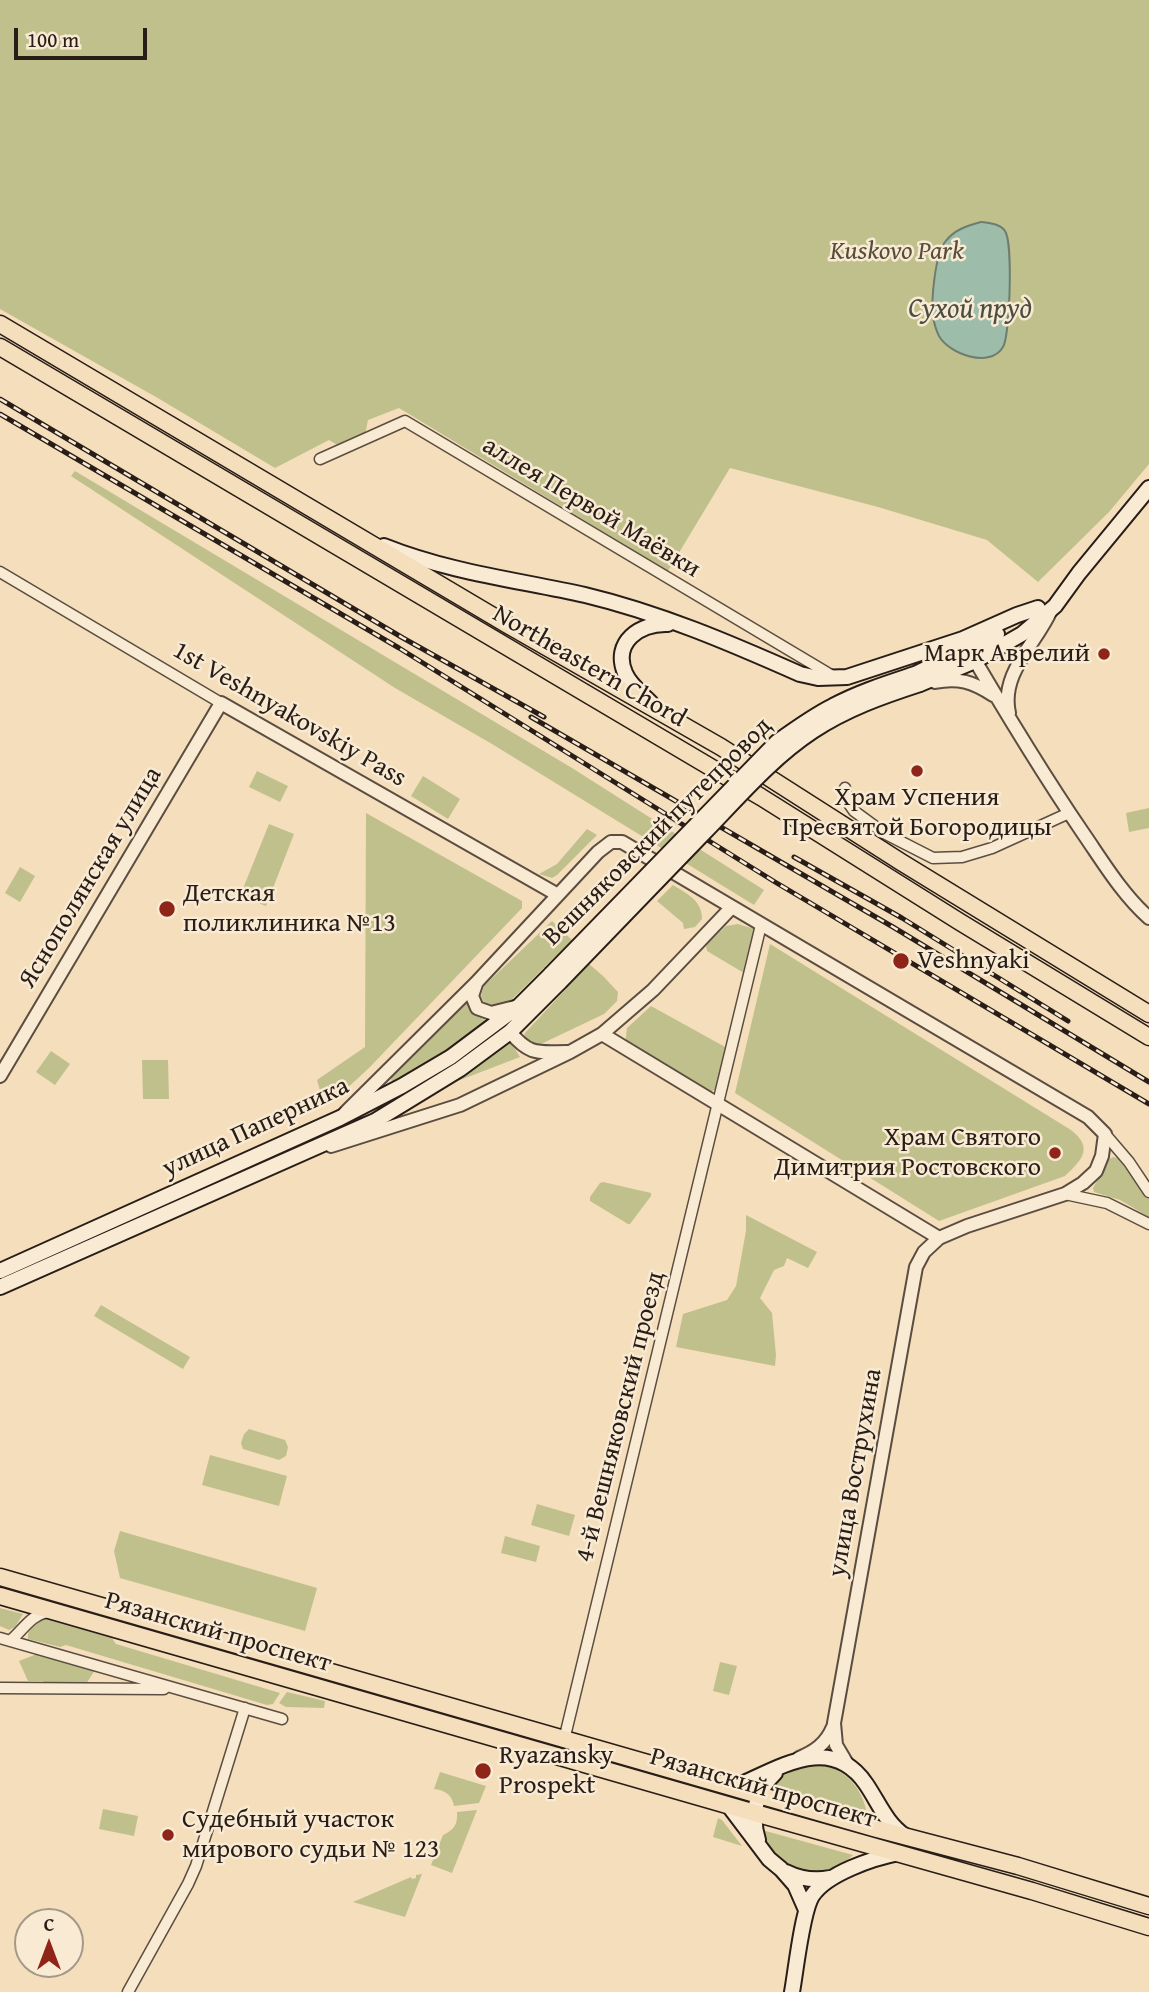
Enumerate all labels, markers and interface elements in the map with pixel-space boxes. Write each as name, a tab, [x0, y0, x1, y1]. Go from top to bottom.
scale bar	[18, 14, 150, 58]
text: 100 m	[27, 24, 79, 55]
park label: Kuskovo Park	[830, 236, 964, 268]
water label: Сухой пруд	[908, 293, 1032, 327]
street label: аллея Первой Маёвки	[476, 431, 706, 585]
street label: Northeastern Chord	[487, 599, 691, 735]
street label: 1st Veshnyakovskiy Pass	[167, 635, 411, 795]
place label: Марк Аврелий	[924, 638, 1090, 670]
marker: Марк Аврелий	[1096, 646, 1112, 662]
street label: Вешняковский путепровод	[537, 711, 779, 953]
street label: Яснополянская улица	[13, 762, 169, 994]
marker: Храм Успения Пресвятой Богородицы	[909, 763, 925, 779]
place label: Храм Успения Пресвятой Богородицы	[782, 782, 1052, 844]
place label: Детская поликлиника №13	[183, 878, 396, 940]
marker: Детская поликлиника №13	[157, 899, 177, 919]
place label: Veshnyaki	[917, 945, 1030, 977]
marker: Veshnyaki	[891, 951, 911, 971]
street label: улица Паперника	[158, 1071, 354, 1185]
place label: Храм Святого Димитрия Ростовского	[774, 1122, 1041, 1184]
marker: Храм Святого Димитрия Ростовского	[1047, 1145, 1063, 1161]
street label: 4-й Вешняковский проезд	[570, 1268, 672, 1566]
street label: улица Вострухина	[822, 1366, 890, 1580]
street label: Рязанский проспект	[101, 1586, 335, 1680]
place label: Ryazansky Prospekt	[499, 1740, 614, 1802]
street label: Рязанский проспект	[646, 1742, 880, 1836]
marker: Ryazansky Prospekt	[473, 1761, 493, 1781]
place label: Судебный участок мирового судьи № 123	[182, 1804, 439, 1866]
marker: Судебный участок мирового судьи № 123	[160, 1827, 176, 1843]
north arrow	[14, 1908, 84, 1978]
text: С	[44, 1910, 54, 1938]

